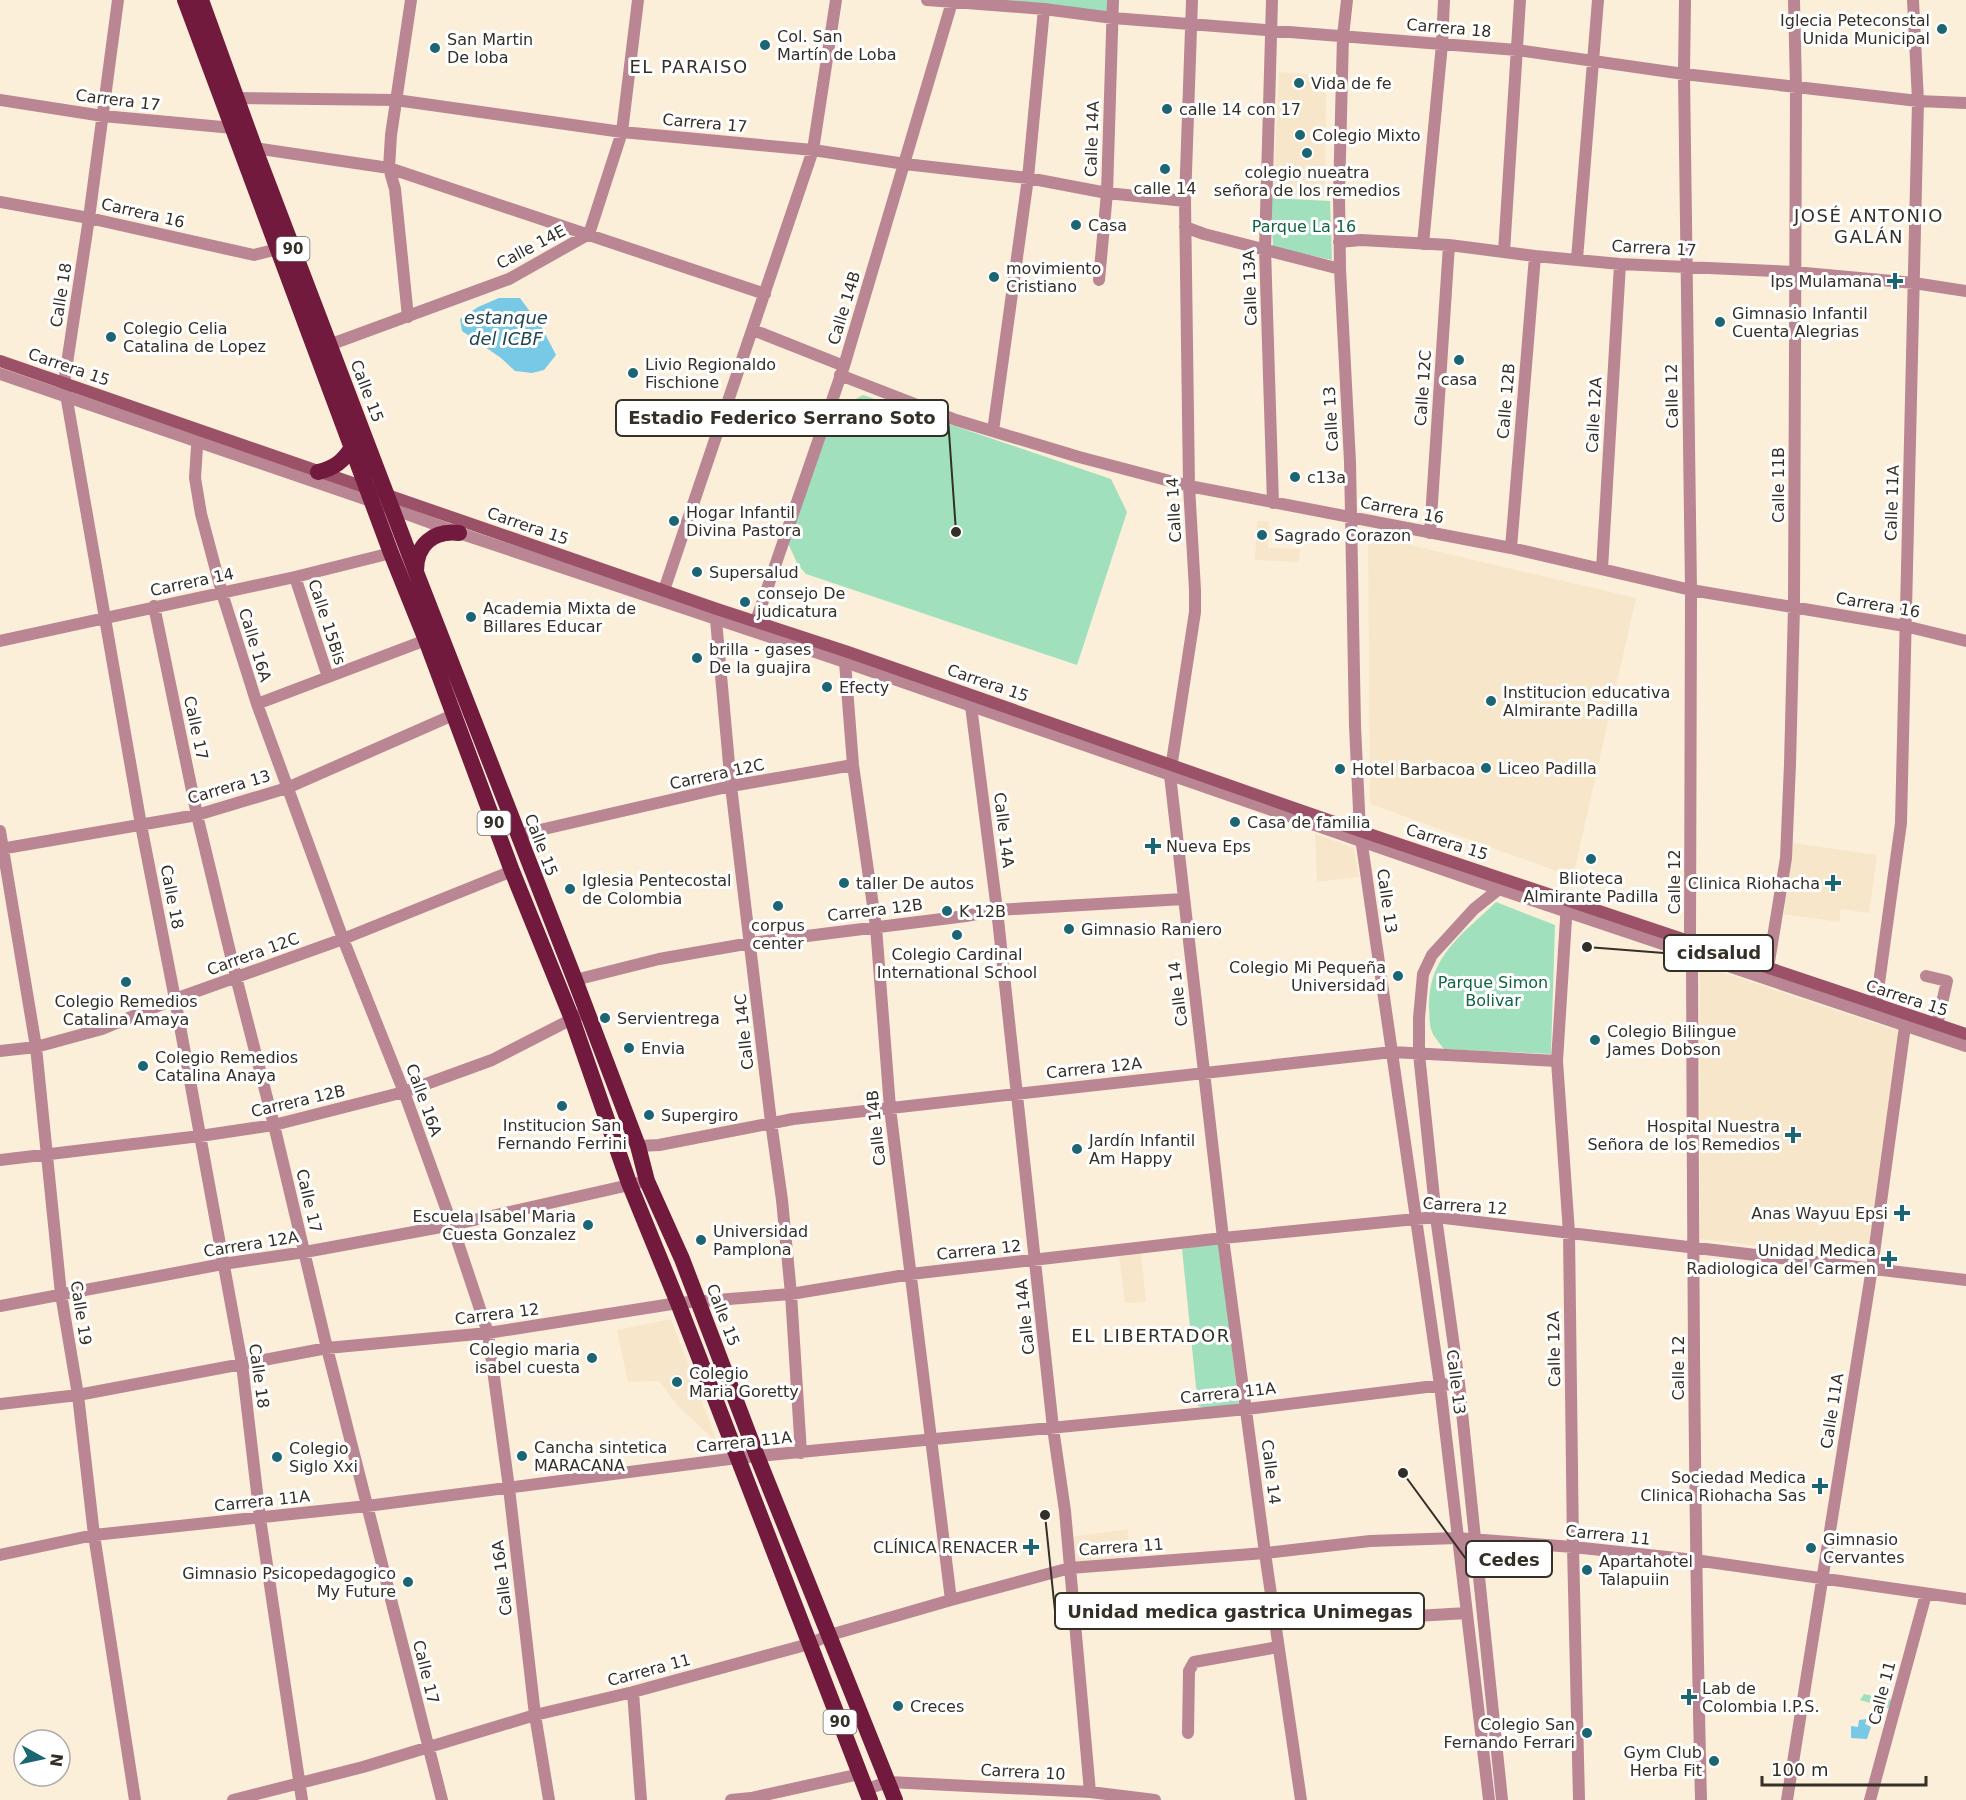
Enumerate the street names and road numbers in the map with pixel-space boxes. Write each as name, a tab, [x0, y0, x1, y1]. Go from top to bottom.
street label: Carrera 18	[1406, 15, 1492, 41]
street label: Carrera 17	[75, 85, 161, 115]
street label: Calle 14A	[1081, 101, 1103, 177]
street label: Carrera 17	[662, 110, 748, 136]
street label: Carrera 16	[99, 194, 187, 232]
street label: Calle 14E	[493, 221, 569, 273]
street label: Carrera 17	[1611, 236, 1697, 260]
road number: 90	[276, 237, 310, 261]
street label: Calle 13A	[1239, 250, 1261, 326]
street label: Calle 18	[47, 261, 75, 329]
street label: Calle 14B	[824, 269, 864, 347]
street label: Carrera 15	[26, 344, 112, 390]
street label: Calle 12C	[1411, 349, 1435, 427]
street label: Calle 15	[346, 357, 388, 425]
street label: Calle 12B	[1493, 362, 1519, 440]
street label: Calle 12	[1662, 363, 1682, 429]
street label: Calle 12A	[1583, 376, 1605, 453]
street label: Calle 13	[1320, 386, 1342, 452]
street label: Calle 11B	[1769, 447, 1788, 523]
street label: Calle 11A	[1881, 465, 1903, 541]
street label: Calle 14	[1163, 477, 1185, 543]
street label: Carrera 16	[1358, 493, 1446, 527]
street label: Carrera 15	[485, 503, 571, 549]
street label: Carrera 14	[148, 564, 236, 600]
street label: Calle 15Bis	[304, 577, 350, 667]
street label: Carrera 16	[1834, 588, 1922, 622]
street label: Calle 16A	[235, 606, 275, 684]
street label: Carrera 15	[945, 660, 1031, 706]
street label: Calle 17	[180, 694, 212, 762]
street label: Carrera 12C	[668, 755, 766, 793]
street label: Carrera 13	[185, 766, 273, 808]
street label: Calle 14A	[990, 791, 1018, 869]
road number: 90	[478, 811, 510, 835]
street label: Calle 15	[520, 811, 562, 879]
street label: Carrera 15	[1404, 820, 1490, 864]
street label: Calle 12	[1665, 849, 1684, 915]
street label: Calle 18	[156, 863, 188, 931]
street label: Calle 13	[1373, 867, 1401, 935]
street label: Carrera 12B	[826, 895, 924, 925]
street label: Carrera 12C	[204, 929, 302, 979]
street label: Calle 14	[1165, 961, 1191, 1027]
street label: Carrera 15	[1864, 976, 1950, 1020]
street label: Calle 14C	[731, 993, 757, 1071]
street label: Carrera 12A	[1045, 1054, 1143, 1082]
street label: Calle 16A	[402, 1061, 446, 1139]
street label: Carrera 12B	[249, 1081, 347, 1121]
street label: Calle 14B	[863, 1089, 889, 1167]
street label: Calle 17	[292, 1167, 326, 1235]
street label: Carrera 12	[1422, 1194, 1508, 1218]
street label: Carrera 12A	[202, 1227, 300, 1261]
street label: Carrera 12	[936, 1236, 1022, 1264]
street label: Calle 14A	[1012, 1278, 1038, 1356]
street label: Calle 19	[67, 1279, 95, 1347]
street label: Calle 15	[702, 1281, 744, 1349]
street label: Carrera 12	[454, 1299, 540, 1329]
street label: Calle 12A	[1544, 1311, 1564, 1387]
street label: Calle 12	[1669, 1335, 1688, 1401]
street label: Calle 18	[245, 1342, 273, 1410]
street label: Calle 13	[1443, 1349, 1469, 1415]
street label: Calle 11A	[1817, 1372, 1847, 1450]
street label: Carrera 11A	[1179, 1379, 1277, 1407]
street label: Carrera 11A	[695, 1428, 793, 1456]
street label: Calle 14	[1258, 1439, 1284, 1505]
street label: Carrera 11A	[213, 1487, 311, 1515]
street label: Carrera 11	[1565, 1521, 1651, 1549]
street label: Carrera 11	[1078, 1535, 1164, 1559]
street label: Calle 16A	[488, 1539, 516, 1617]
street label: Calle 17	[409, 1638, 443, 1706]
street label: Carrera 11	[605, 1650, 693, 1690]
street label: Calle 11	[1864, 1659, 1900, 1727]
road number: 90	[824, 1710, 856, 1734]
street label: Carrera 10	[980, 1760, 1066, 1784]

